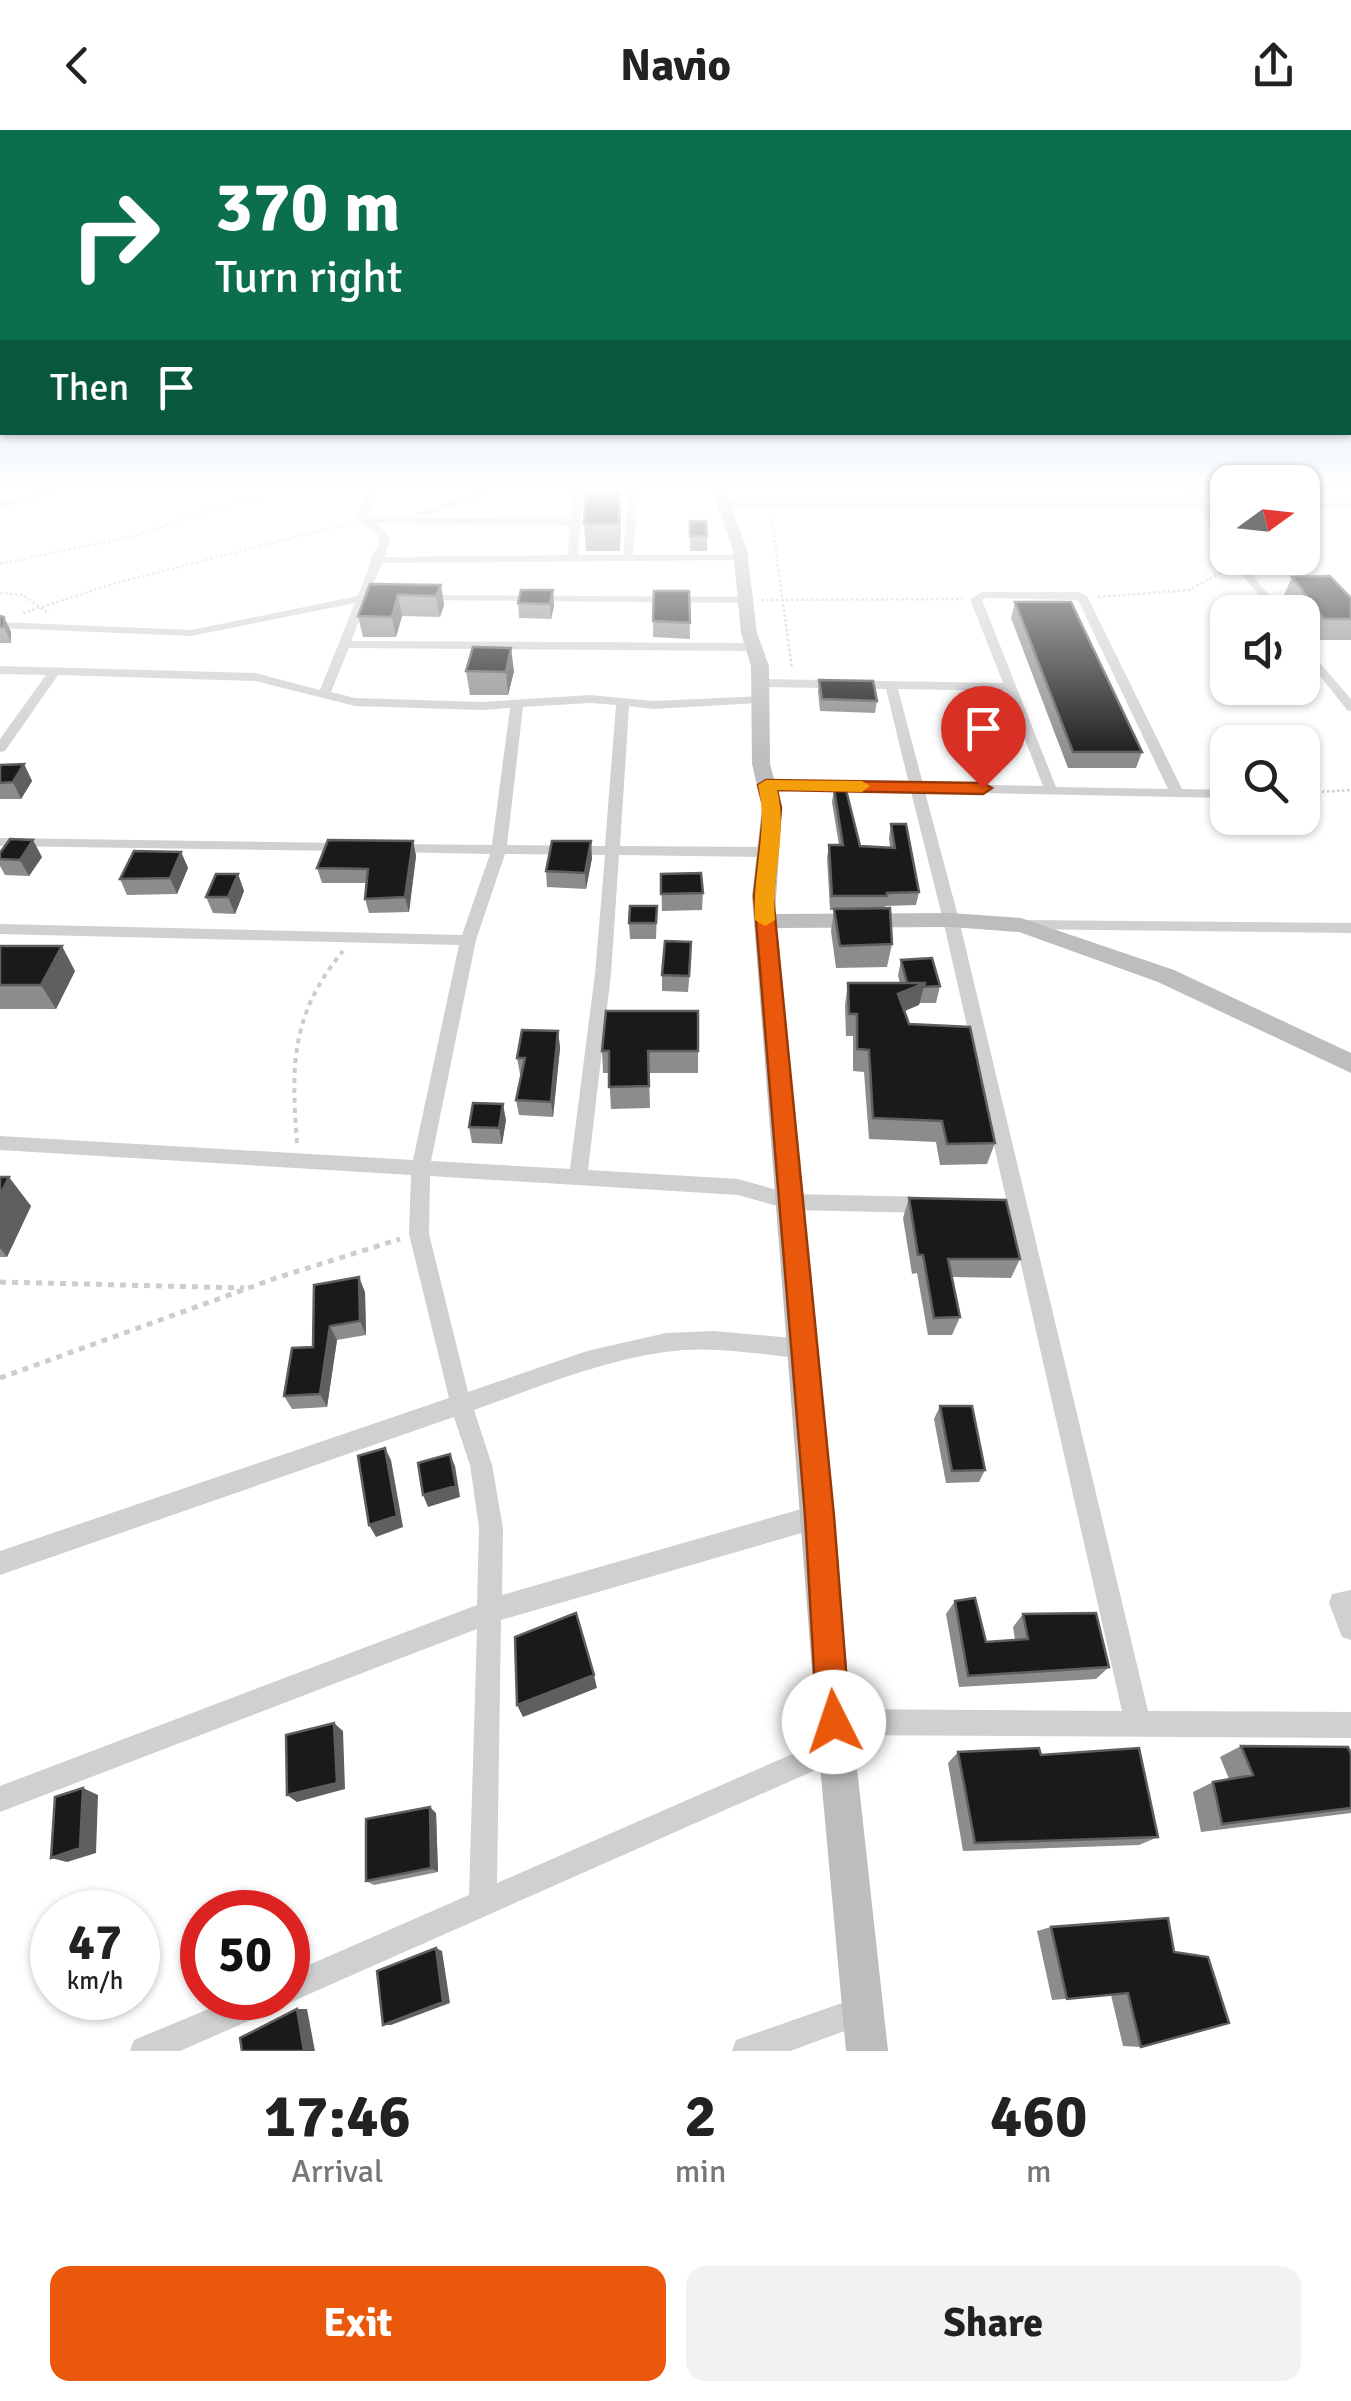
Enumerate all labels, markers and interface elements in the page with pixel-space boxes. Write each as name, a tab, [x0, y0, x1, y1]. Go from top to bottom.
icon: back	[50, 38, 105, 93]
text: Navio	[620, 38, 731, 93]
icon: share	[1246, 38, 1301, 93]
text: 370 m	[215, 164, 400, 250]
icon: right	[50, 170, 180, 300]
text: Turn right	[215, 250, 403, 305]
icon: arrive	[149, 360, 204, 415]
text: Then	[50, 364, 129, 411]
north arrow	[1210, 465, 1320, 575]
map controls	[1210, 465, 1320, 835]
button: sound	[1210, 595, 1320, 705]
pin	[941, 686, 1026, 789]
icon: arrive	[956, 701, 1011, 756]
button: search	[1210, 725, 1320, 835]
position arrow	[782, 1670, 886, 1774]
speed limit sign: 50	[180, 1890, 310, 2020]
text: 47	[68, 1912, 122, 1974]
text: km/h	[67, 1965, 123, 1996]
text: 17:46	[264, 2080, 411, 2154]
text: 2	[684, 2080, 717, 2154]
text: 460	[990, 2080, 1087, 2154]
text: Arrival	[291, 2152, 383, 2191]
text: min	[675, 2152, 726, 2191]
text: m	[1026, 2152, 1051, 2191]
button: Exit	[50, 2266, 666, 2381]
button: Share	[686, 2266, 1301, 2381]

